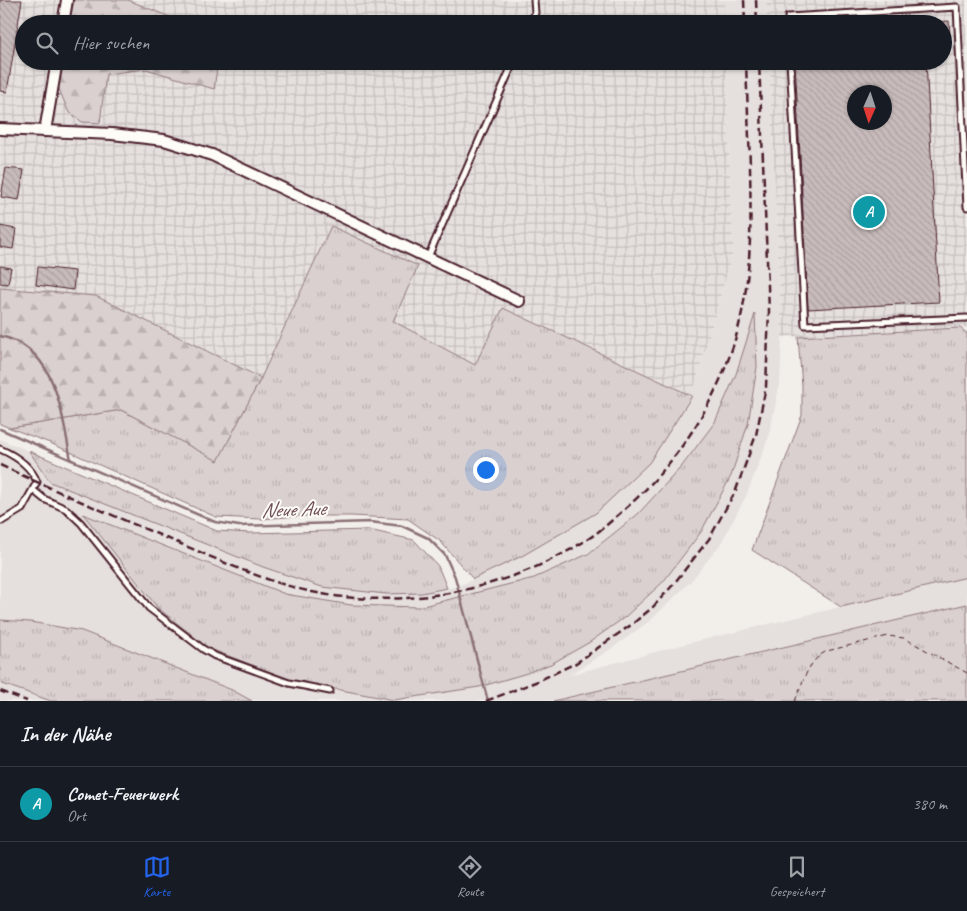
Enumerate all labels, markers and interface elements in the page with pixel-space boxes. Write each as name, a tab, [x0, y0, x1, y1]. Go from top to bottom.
search box	[15, 15, 952, 70]
icon: search	[33, 29, 61, 57]
text: Hier suchen	[73, 31, 149, 55]
north arrow	[847, 85, 892, 130]
pin: A	[853, 193, 885, 231]
your location	[473, 457, 499, 483]
water label: Neue Aue	[260, 495, 329, 523]
text: In der Nähe	[20, 721, 110, 747]
text: Comet-Feuerwerk	[67, 782, 178, 806]
text: A	[32, 794, 40, 814]
text: 380 m	[913, 794, 947, 814]
text: Ort	[67, 806, 86, 826]
tab: Karte	[143, 853, 171, 900]
tab: Route	[456, 853, 484, 900]
tab: Gespeichert	[770, 853, 824, 900]

